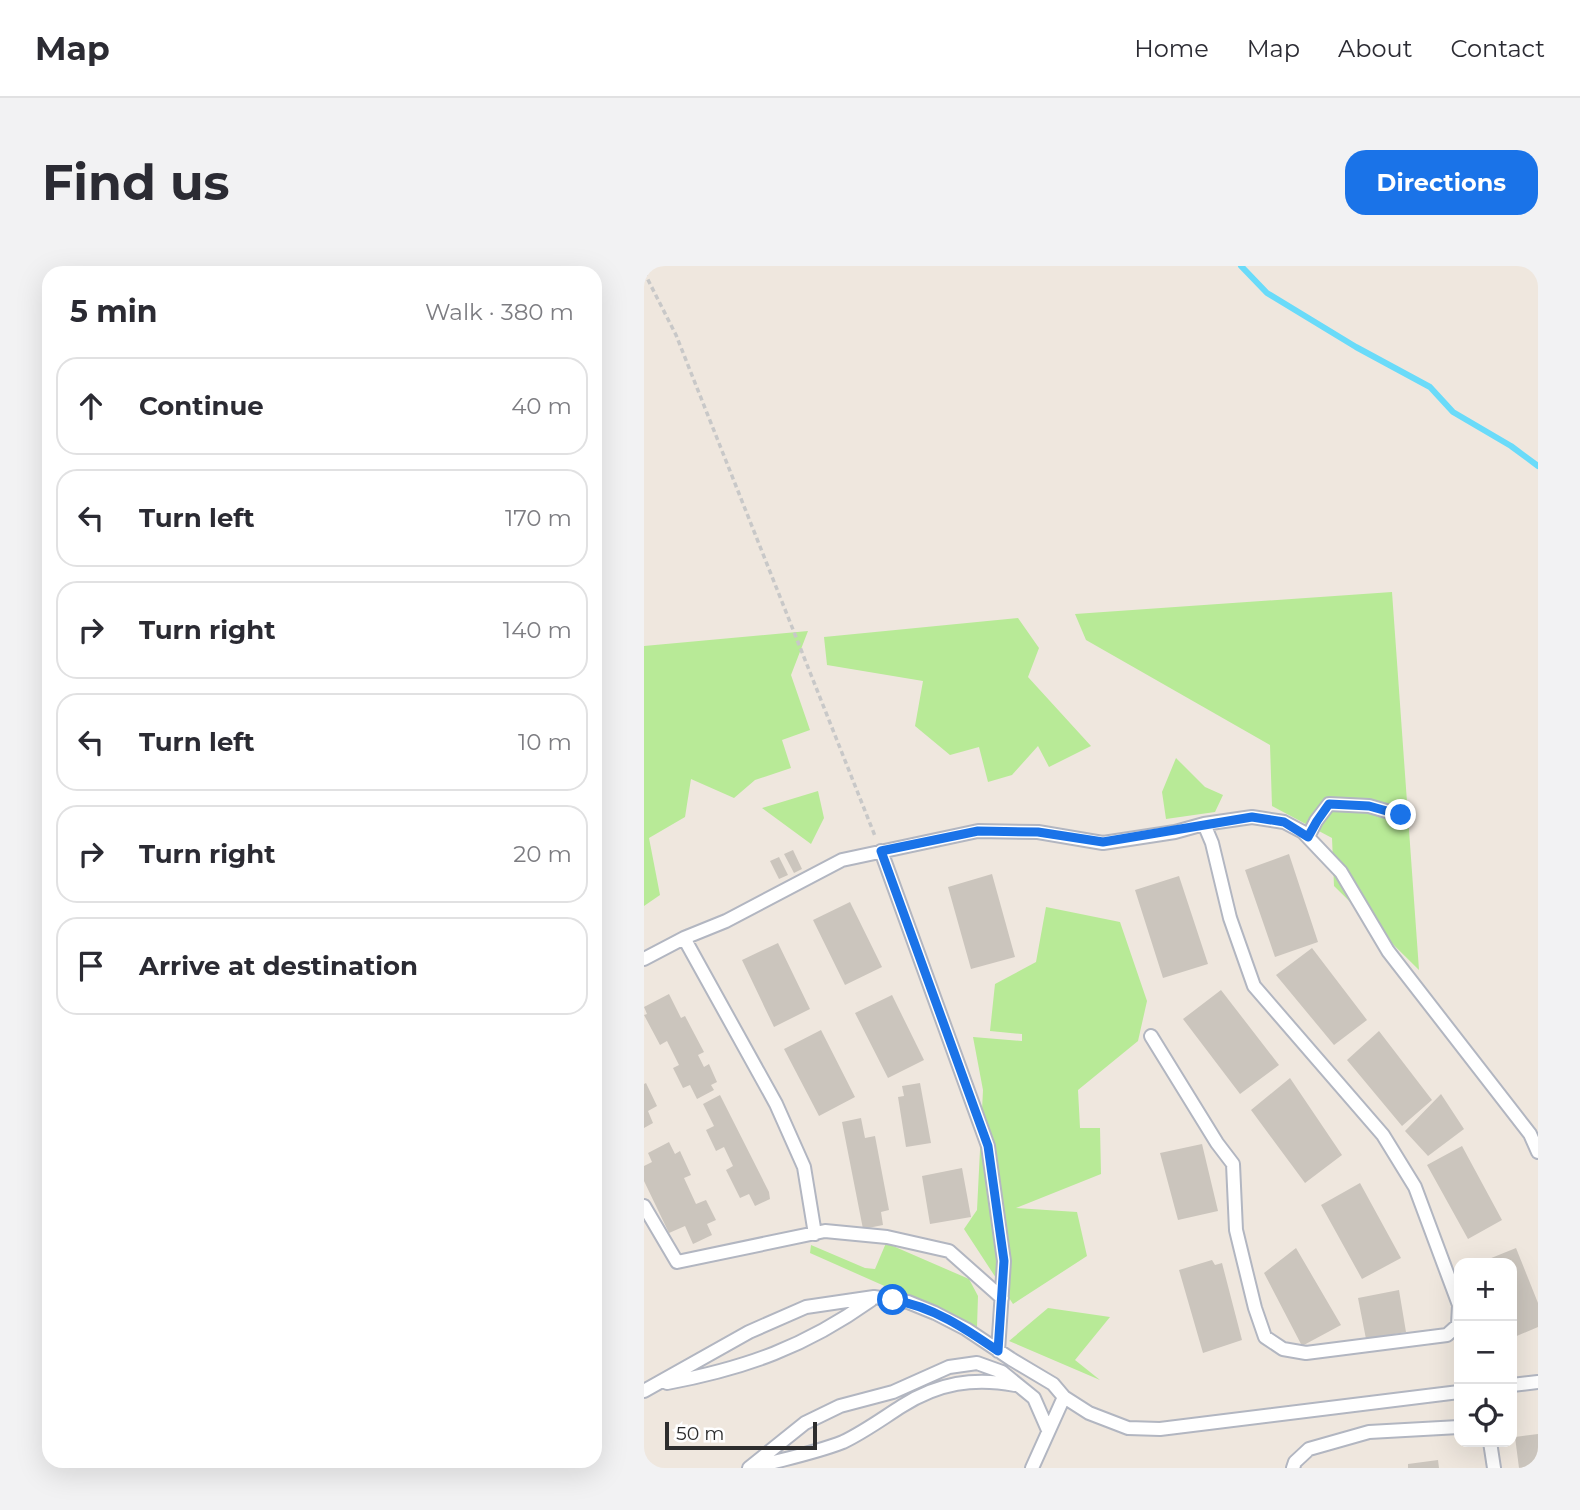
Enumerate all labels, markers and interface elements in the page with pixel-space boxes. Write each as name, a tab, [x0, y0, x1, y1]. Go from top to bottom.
text: Map	[35, 28, 110, 68]
text: Home	[1134, 34, 1209, 63]
text: Map	[1247, 34, 1300, 63]
text: About	[1338, 34, 1412, 63]
text: Contact	[1450, 34, 1545, 63]
button: Directions	[1345, 150, 1538, 215]
text: Find us	[42, 153, 230, 212]
text: 5 min	[70, 293, 158, 330]
text: Walk · 380 m	[425, 298, 574, 326]
icon: ahead	[72, 387, 110, 425]
text: Continue	[139, 390, 264, 422]
text: 40 m	[511, 392, 572, 420]
icon: left	[72, 499, 110, 537]
text: Turn left	[139, 502, 255, 534]
text: 170 m	[505, 504, 572, 532]
icon: right	[72, 611, 110, 649]
text: Turn right	[139, 614, 275, 646]
text: 140 m	[503, 616, 572, 644]
icon: left	[72, 723, 110, 761]
text: Turn left	[139, 726, 255, 758]
text: 10 m	[518, 728, 572, 756]
route end	[1385, 799, 1416, 830]
icon: right	[72, 835, 110, 873]
text: Turn right	[139, 838, 275, 870]
text: 20 m	[513, 840, 572, 868]
icon: arrive	[72, 947, 110, 985]
text: Arrive at destination	[139, 950, 418, 982]
map controls	[1454, 1258, 1517, 1447]
button: +	[1454, 1258, 1517, 1321]
route start	[877, 1284, 908, 1315]
button: −	[1454, 1321, 1517, 1384]
button: locate	[1454, 1384, 1517, 1447]
scale bar	[665, 1419, 817, 1451]
text: 50 m	[676, 1422, 724, 1445]

